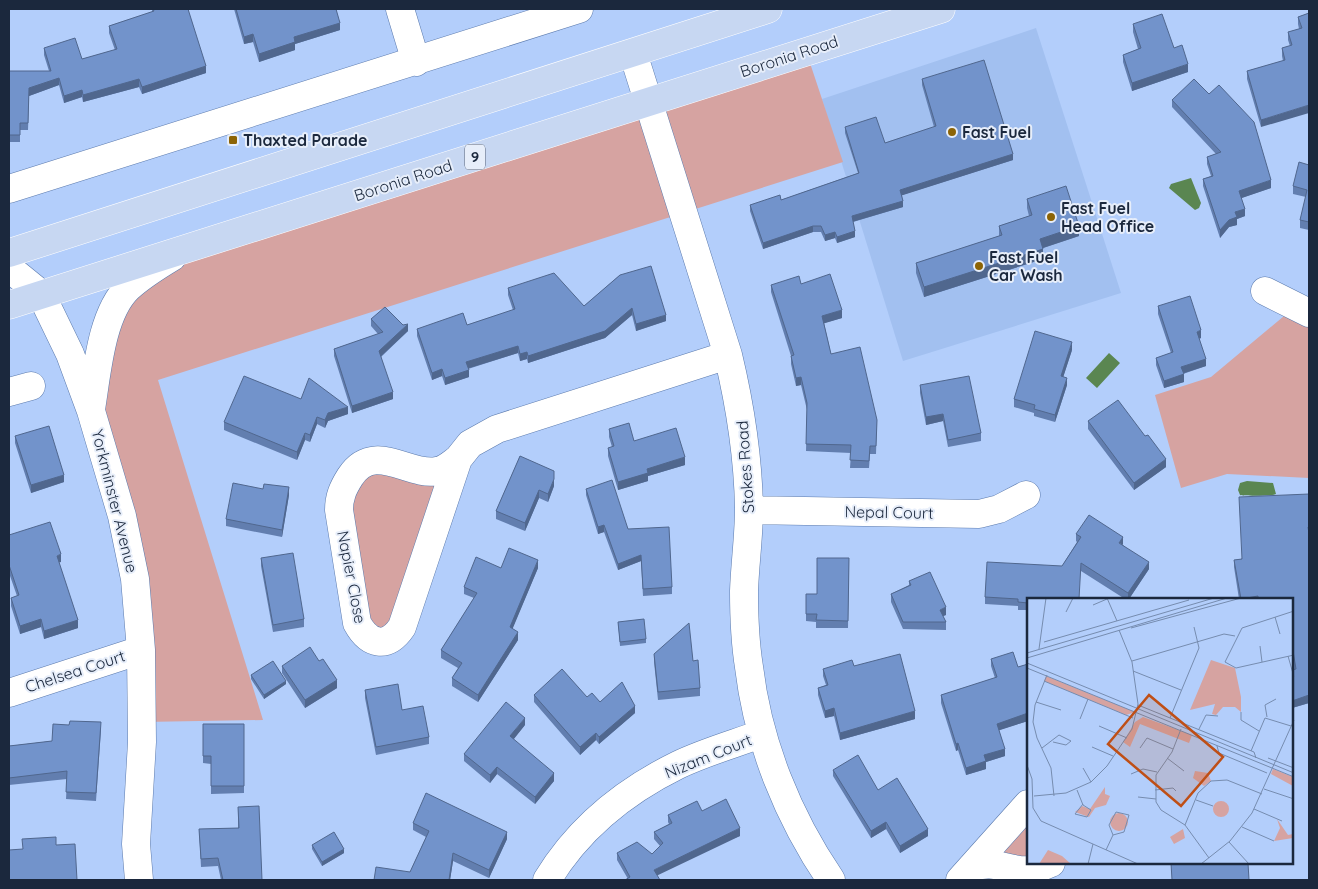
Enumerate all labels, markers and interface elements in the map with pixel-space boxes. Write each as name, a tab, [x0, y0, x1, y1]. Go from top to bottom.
street label: Boronia Road	[737, 31, 841, 81]
place label: Fast Fuel	[962, 122, 1031, 142]
marker: Fast Fuel	[946, 126, 958, 138]
place label: Thaxted Parade	[243, 130, 367, 150]
marker: Thaxted Parade	[227, 134, 239, 146]
road number: 9	[465, 144, 485, 170]
street label: Boronia Road	[351, 155, 455, 205]
place label: Fast Fuel Head Office	[1061, 198, 1154, 236]
marker: Fast Fuel Head Office	[1045, 211, 1057, 223]
place label: Fast Fuel Car Wash	[989, 247, 1063, 285]
marker: Fast Fuel Car Wash	[973, 260, 985, 272]
street label: Stokes Road	[732, 420, 758, 514]
street label: Yorkminster Avenue	[88, 427, 142, 575]
street label: Nepal Court	[844, 501, 934, 523]
street label: Napier Close	[333, 529, 371, 625]
inset map	[1027, 598, 1293, 864]
street label: Chelsea Court	[23, 645, 127, 697]
street label: Nizam Court	[662, 729, 754, 783]

